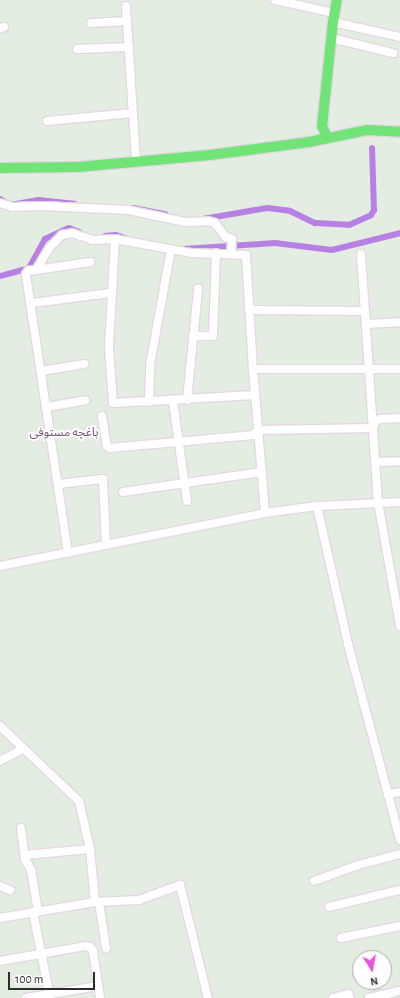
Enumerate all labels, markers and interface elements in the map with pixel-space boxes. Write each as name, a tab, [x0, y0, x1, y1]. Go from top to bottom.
district label: باغچه مستوفی	[29, 426, 99, 440]
north arrow	[352, 950, 392, 990]
scale bar	[10, 964, 97, 990]
text: 100 m	[15, 973, 43, 985]
text: N	[369, 975, 379, 987]

